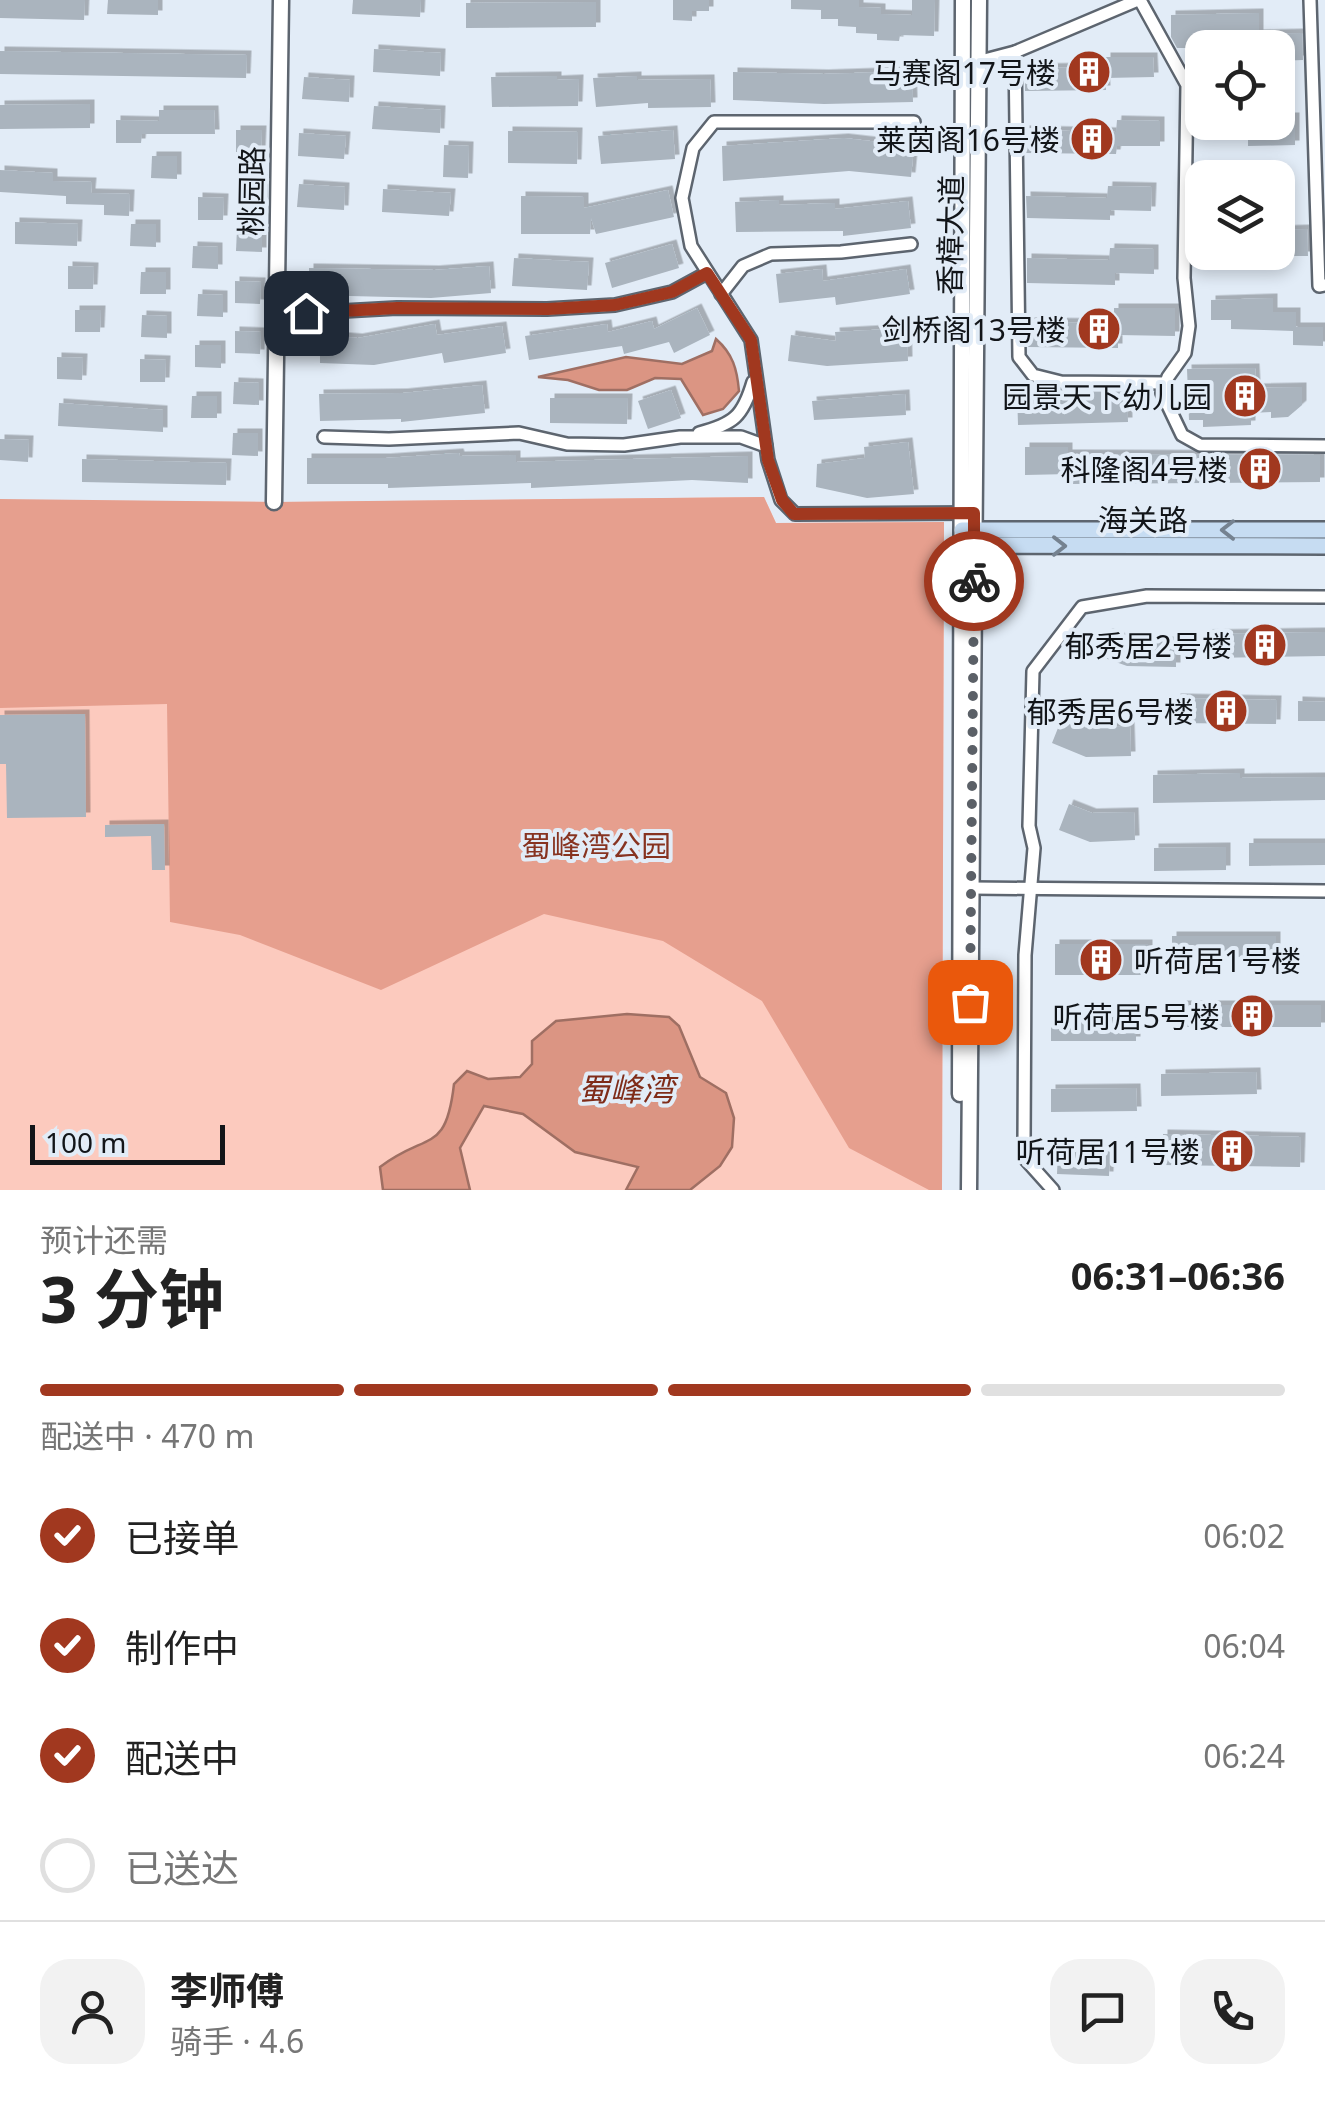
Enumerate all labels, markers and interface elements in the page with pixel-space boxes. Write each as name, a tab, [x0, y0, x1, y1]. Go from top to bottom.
map controls	[1185, 30, 1295, 270]
button: locate	[1185, 30, 1295, 140]
building icon: 马赛阁17号楼	[1066, 49, 1112, 95]
place label: 马赛阁17号楼	[872, 52, 1056, 93]
building icon: 莱茵阁16号楼	[1069, 116, 1115, 162]
place label: 莱茵阁16号楼	[876, 119, 1060, 160]
street label: 桃园路	[230, 146, 272, 236]
button: layers	[1185, 160, 1295, 270]
street label: 香樟大道	[928, 175, 972, 295]
pin	[264, 271, 349, 356]
icon: home	[279, 286, 334, 341]
building icon: 剑桥阁13号楼	[1076, 306, 1122, 352]
place label: 剑桥阁13号楼	[882, 309, 1066, 350]
building icon: 园景天下幼儿园	[1222, 373, 1268, 419]
place label: 园景天下幼儿园	[1002, 376, 1212, 417]
building icon: 科隆阁4号楼	[1237, 446, 1283, 492]
place label: 科隆阁4号楼	[1061, 449, 1228, 490]
street label: 海关路	[1098, 499, 1188, 540]
one-way arrow	[1219, 519, 1234, 541]
courier	[924, 531, 1024, 631]
one-way arrow	[1052, 535, 1068, 557]
icon: bike	[947, 554, 1002, 609]
building icon: 郁秀居2号楼	[1242, 622, 1288, 668]
place label: 郁秀居2号楼	[1065, 625, 1232, 666]
building icon: 郁秀居6号楼	[1203, 688, 1249, 734]
place label: 郁秀居6号楼	[1027, 691, 1194, 732]
park label: 蜀峰湾公园	[521, 825, 671, 866]
building icon: 听荷居1号楼	[1078, 937, 1124, 983]
place label: 听荷居1号楼	[1134, 940, 1301, 981]
pin	[928, 960, 1013, 1045]
icon: bag	[943, 975, 998, 1030]
building icon: 听荷居5号楼	[1229, 993, 1275, 1039]
place label: 听荷居5号楼	[1053, 996, 1220, 1037]
water label: 蜀峰湾	[578, 1067, 679, 1110]
scale bar	[30, 1120, 225, 1164]
text: 100 m	[45, 1123, 127, 1161]
building icon: 听荷居11号楼	[1209, 1128, 1255, 1174]
place label: 听荷居11号楼	[1016, 1131, 1200, 1172]
text: 预计还需	[40, 1218, 168, 1261]
text: 06:31–06:36	[1071, 1249, 1285, 1301]
text: 3 分钟	[40, 1254, 224, 1342]
text: 配送中 · 470 m	[40, 1414, 254, 1457]
icon: check	[40, 1508, 95, 1563]
text: 已接单	[125, 1511, 239, 1563]
text: 06:02	[1203, 1514, 1285, 1557]
icon: check	[40, 1618, 95, 1673]
text: 制作中	[125, 1621, 239, 1673]
text: 06:04	[1203, 1624, 1285, 1667]
icon: check	[40, 1728, 95, 1783]
text: 配送中	[125, 1731, 239, 1783]
text: 06:24	[1203, 1734, 1285, 1777]
text: 已送达	[125, 1841, 239, 1893]
button: person	[40, 1959, 145, 2064]
button: chat	[1050, 1959, 1155, 2064]
button: phone	[1180, 1959, 1285, 2064]
text: 李师傅	[170, 1964, 284, 2016]
text: 骑手 · 4.6	[170, 2019, 304, 2062]

